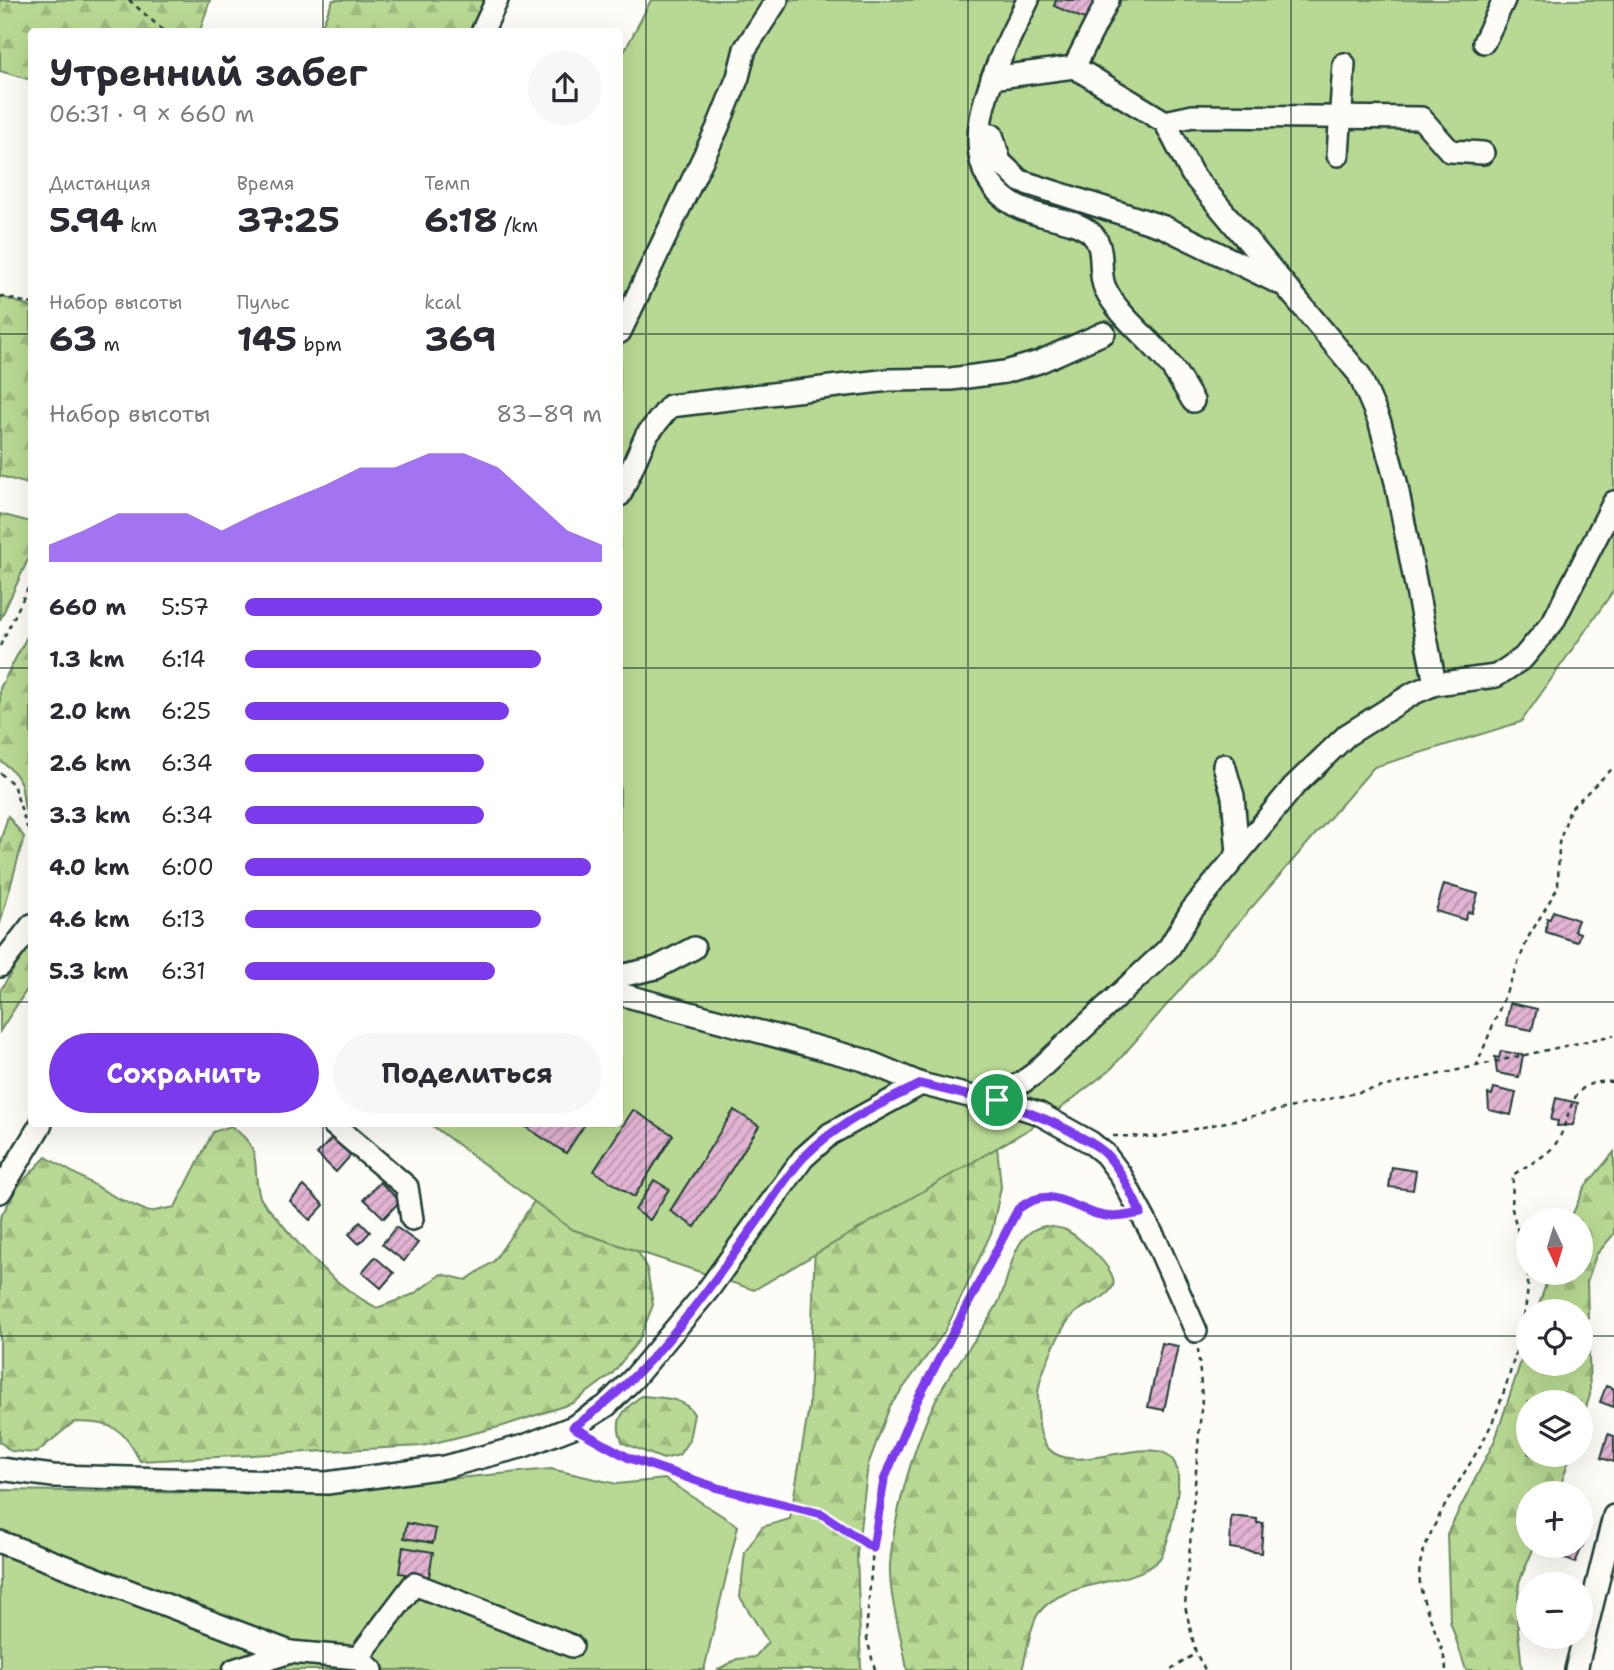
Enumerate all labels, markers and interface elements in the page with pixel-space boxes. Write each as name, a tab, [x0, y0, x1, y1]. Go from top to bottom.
text: Утренний забег	[49, 47, 367, 98]
button: share	[528, 51, 602, 125]
text: 06:31 · 9 × 660 m	[49, 99, 254, 129]
text: Дистанция	[49, 171, 151, 196]
text: Время	[237, 171, 295, 196]
text: Темп	[424, 171, 470, 196]
text: 5.94	[49, 196, 124, 243]
text: 37:25	[237, 196, 340, 243]
text: 6:18	[424, 196, 498, 243]
text: km	[124, 213, 157, 238]
text: /km	[498, 213, 538, 238]
text: Набор высоты	[49, 290, 182, 315]
text: Пульс	[237, 290, 290, 315]
text: kcal	[424, 290, 461, 315]
text: 63	[49, 315, 97, 362]
text: 145	[237, 315, 297, 362]
text: 369	[424, 315, 496, 362]
text: m	[97, 332, 120, 357]
text: bpm	[297, 332, 342, 357]
text: Набор высоты	[49, 399, 210, 429]
text: 83–89 m	[496, 399, 602, 429]
text: 660 m	[49, 592, 126, 622]
text: 5:57	[161, 592, 209, 622]
text: 1.3 km	[49, 644, 124, 674]
text: 6:14	[161, 644, 206, 674]
text: 2.0 km	[49, 696, 131, 726]
text: 6:25	[161, 696, 211, 726]
text: 2.6 km	[49, 748, 131, 778]
text: 6:34	[161, 748, 213, 778]
text: 3.3 km	[49, 800, 130, 830]
text: 6:34	[161, 800, 213, 830]
text: 4.0 km	[49, 852, 130, 882]
text: 6:00	[161, 852, 214, 882]
text: 4.6 km	[49, 904, 130, 934]
text: 6:13	[161, 904, 206, 934]
text: 5.3 km	[49, 956, 129, 986]
text: 6:31	[161, 956, 206, 986]
button: Сохранить	[49, 1033, 319, 1113]
button: Поделиться	[333, 1033, 602, 1113]
pin	[967, 1070, 1027, 1130]
icon: arrive	[978, 1081, 1016, 1119]
north arrow	[1516, 1208, 1592, 1284]
map controls	[1516, 1208, 1593, 1649]
button: locate	[1516, 1299, 1593, 1376]
button: layers	[1516, 1390, 1593, 1467]
button: +	[1516, 1481, 1593, 1558]
button: −	[1516, 1572, 1593, 1649]

